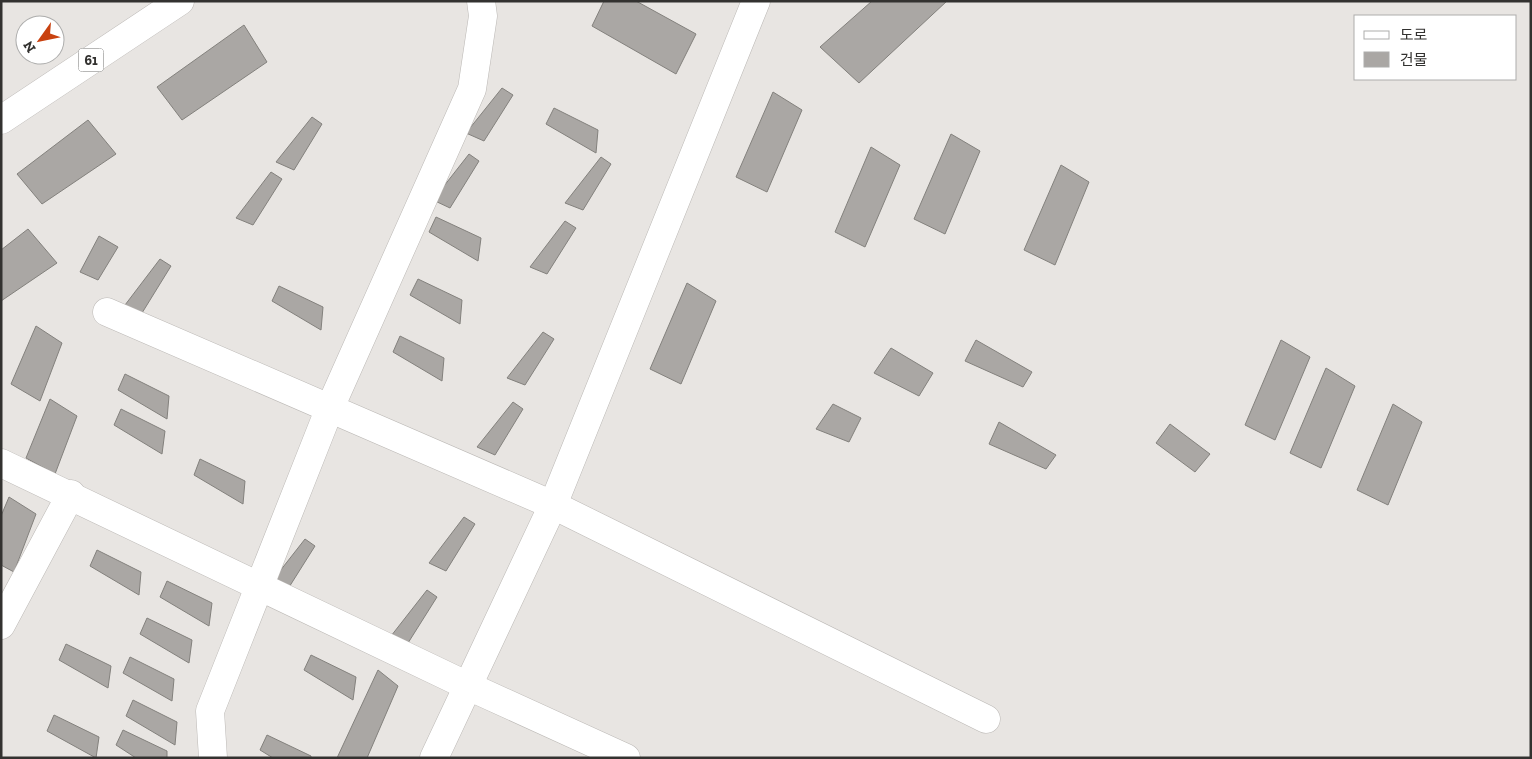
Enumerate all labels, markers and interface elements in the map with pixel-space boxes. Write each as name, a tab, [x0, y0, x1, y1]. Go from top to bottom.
north arrow	[15, 15, 65, 65]
legend	[1354, 15, 1517, 80]
text: 도로	[1400, 26, 1428, 44]
text: N	[19, 37, 40, 56]
road number: 61	[78, 48, 104, 72]
text: 건물	[1400, 51, 1428, 69]

